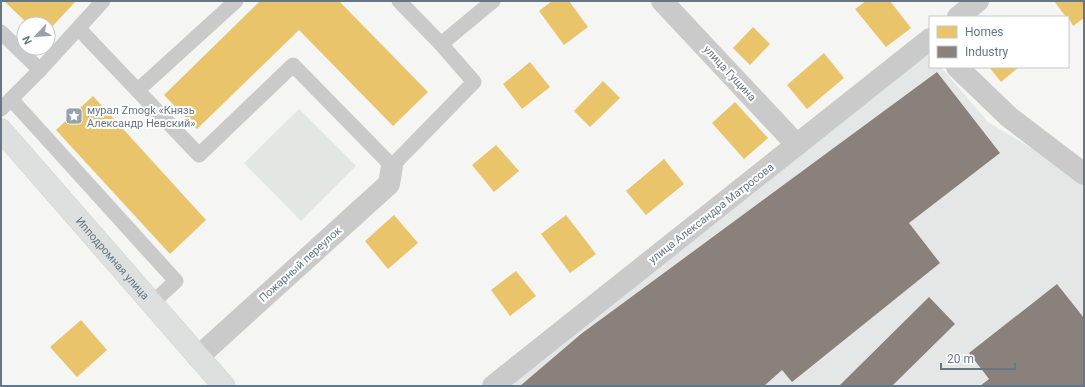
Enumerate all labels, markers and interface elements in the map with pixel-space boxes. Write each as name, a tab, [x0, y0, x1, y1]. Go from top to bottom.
north arrow	[16, 16, 56, 56]
legend	[929, 16, 1069, 68]
text: Homes	[965, 25, 1003, 39]
text: N	[20, 34, 35, 47]
street label: улица Гущина	[701, 43, 759, 104]
text: Industry	[965, 45, 1009, 59]
place label: мурал Zmogk «Князь Александр Невский»	[87, 104, 195, 130]
place icon: мурал Zmogk «Князь Александр Невский»	[64, 106, 84, 126]
street label: улица Александра Матросова	[646, 160, 777, 266]
street label: Ипподромная улица	[73, 215, 152, 302]
street label: Пожарный переулок	[257, 224, 344, 305]
scale bar	[941, 345, 1015, 371]
text: 20 m	[947, 352, 974, 366]

